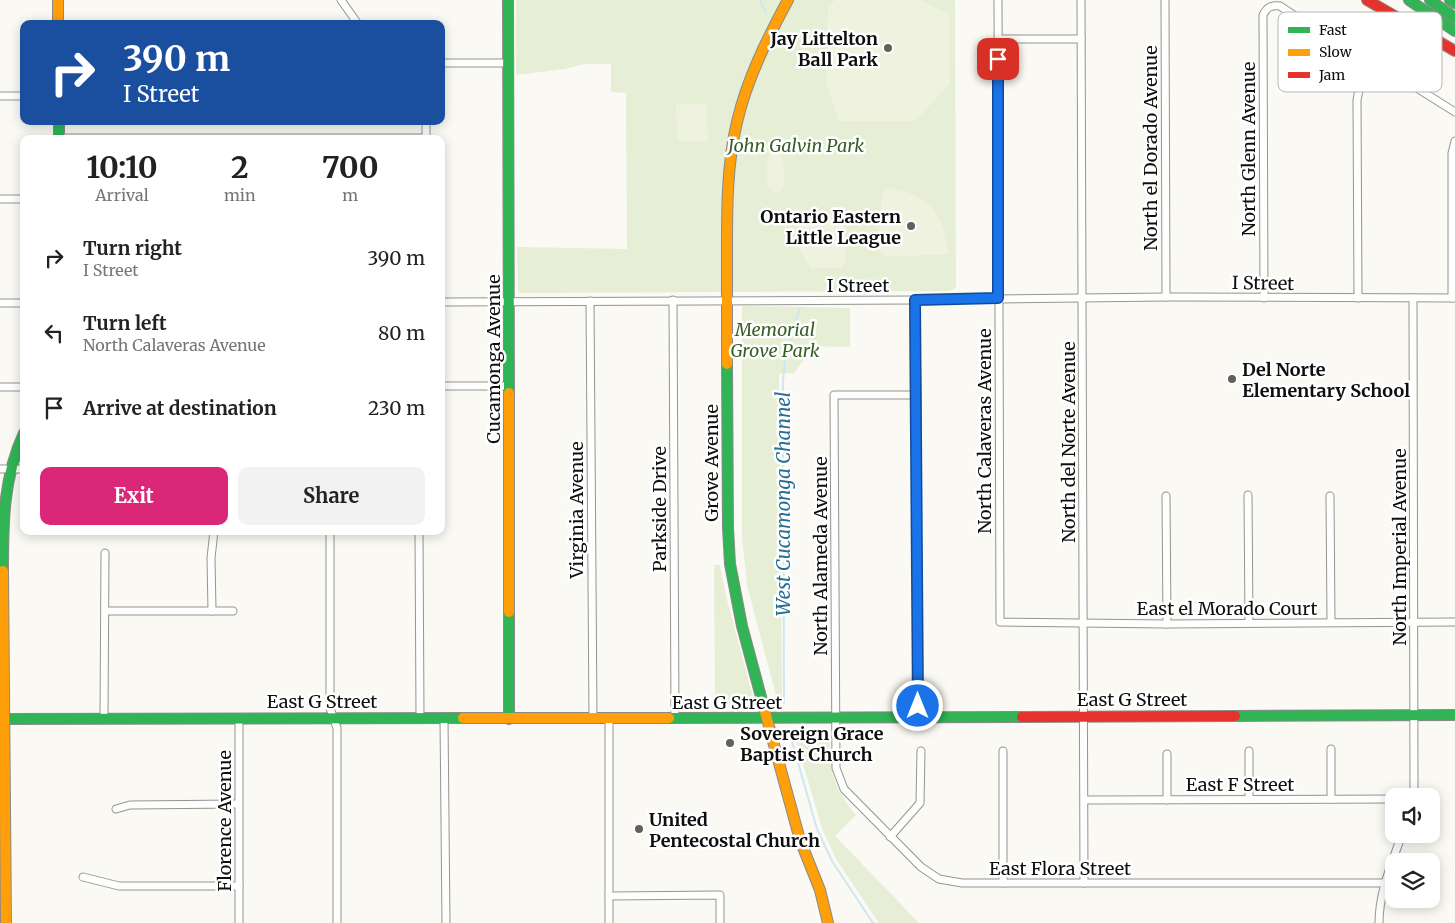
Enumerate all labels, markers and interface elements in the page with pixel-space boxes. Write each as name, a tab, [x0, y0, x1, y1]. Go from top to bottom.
legend	[1278, 12, 1442, 92]
text: Fast	[1319, 21, 1347, 39]
place label: Jay Littelton Ball Park	[769, 27, 878, 71]
text: 390 m	[123, 37, 230, 81]
pin	[977, 38, 1019, 80]
icon: right	[40, 40, 105, 105]
marker: Jay Littelton Ball Park	[882, 42, 894, 54]
text: Slow	[1319, 43, 1352, 61]
icon: arrive	[984, 45, 1012, 73]
street label: North el Dorado Avenue	[1139, 45, 1162, 251]
street label: North Glenn Avenue	[1237, 62, 1260, 236]
text: Jam	[1318, 66, 1345, 84]
text: I Street	[123, 80, 199, 108]
park label: John Galvin Park	[726, 134, 864, 157]
text: 10:10	[86, 148, 158, 186]
text: 2	[231, 148, 249, 186]
text: 700	[322, 148, 379, 186]
text: Arrival	[95, 185, 149, 205]
text: min	[224, 185, 256, 205]
text: m	[342, 185, 358, 205]
place label: Ontario Eastern Little League	[760, 205, 901, 249]
marker: Ontario Eastern Little League	[905, 220, 917, 232]
text: Turn right	[83, 236, 182, 260]
icon: right	[40, 244, 68, 272]
text: 390 m	[368, 246, 425, 270]
text: I Street	[83, 260, 139, 280]
street label: I Street	[1232, 271, 1294, 295]
street label: Cucamonga Avenue	[482, 274, 505, 444]
street label: I Street	[827, 274, 889, 297]
text: Turn left	[83, 311, 167, 335]
park label: Memorial Grove Park	[730, 318, 820, 362]
icon: left	[40, 319, 68, 347]
text: 80 m	[378, 321, 425, 345]
street label: North Calaveras Avenue	[973, 328, 996, 534]
text: North Calaveras Avenue	[83, 335, 266, 355]
street label: North del Norte Avenue	[1057, 341, 1080, 543]
place label: Del Norte Elementary School	[1242, 358, 1410, 402]
marker: Del Norte Elementary School	[1226, 373, 1238, 385]
water label: West Cucamonga Channel	[771, 392, 795, 616]
icon: arrive	[40, 394, 68, 422]
text: Arrive at destination	[83, 396, 277, 420]
text: 230 m	[368, 396, 425, 420]
street label: Grove Avenue	[700, 404, 723, 522]
street label: Virginia Avenue	[565, 441, 588, 580]
street label: Parkside Drive	[648, 446, 671, 572]
street label: North Imperial Avenue	[1388, 448, 1411, 646]
street label: North Alameda Avenue	[809, 456, 832, 656]
button: Exit	[40, 467, 228, 525]
button: Share	[238, 467, 425, 525]
street label: East el Morado Court	[1137, 597, 1317, 620]
position arrow	[891, 679, 943, 731]
street label: East G Street	[1077, 688, 1187, 711]
street label: East G Street	[267, 690, 377, 713]
street label: East G Street	[672, 691, 782, 714]
place label: Sovereign Grace Baptist Church	[740, 722, 884, 766]
marker: Sovereign Grace Baptist Church	[724, 737, 736, 749]
street label: Florence Avenue	[213, 750, 236, 892]
street label: East F Street	[1186, 773, 1294, 796]
map controls	[1385, 788, 1440, 908]
button: sound	[1385, 788, 1440, 843]
place label: United Pentecostal Church	[649, 808, 820, 852]
marker: United Pentecostal Church	[633, 823, 645, 835]
button: layers	[1385, 853, 1440, 908]
street label: East Flora Street	[989, 857, 1131, 880]

